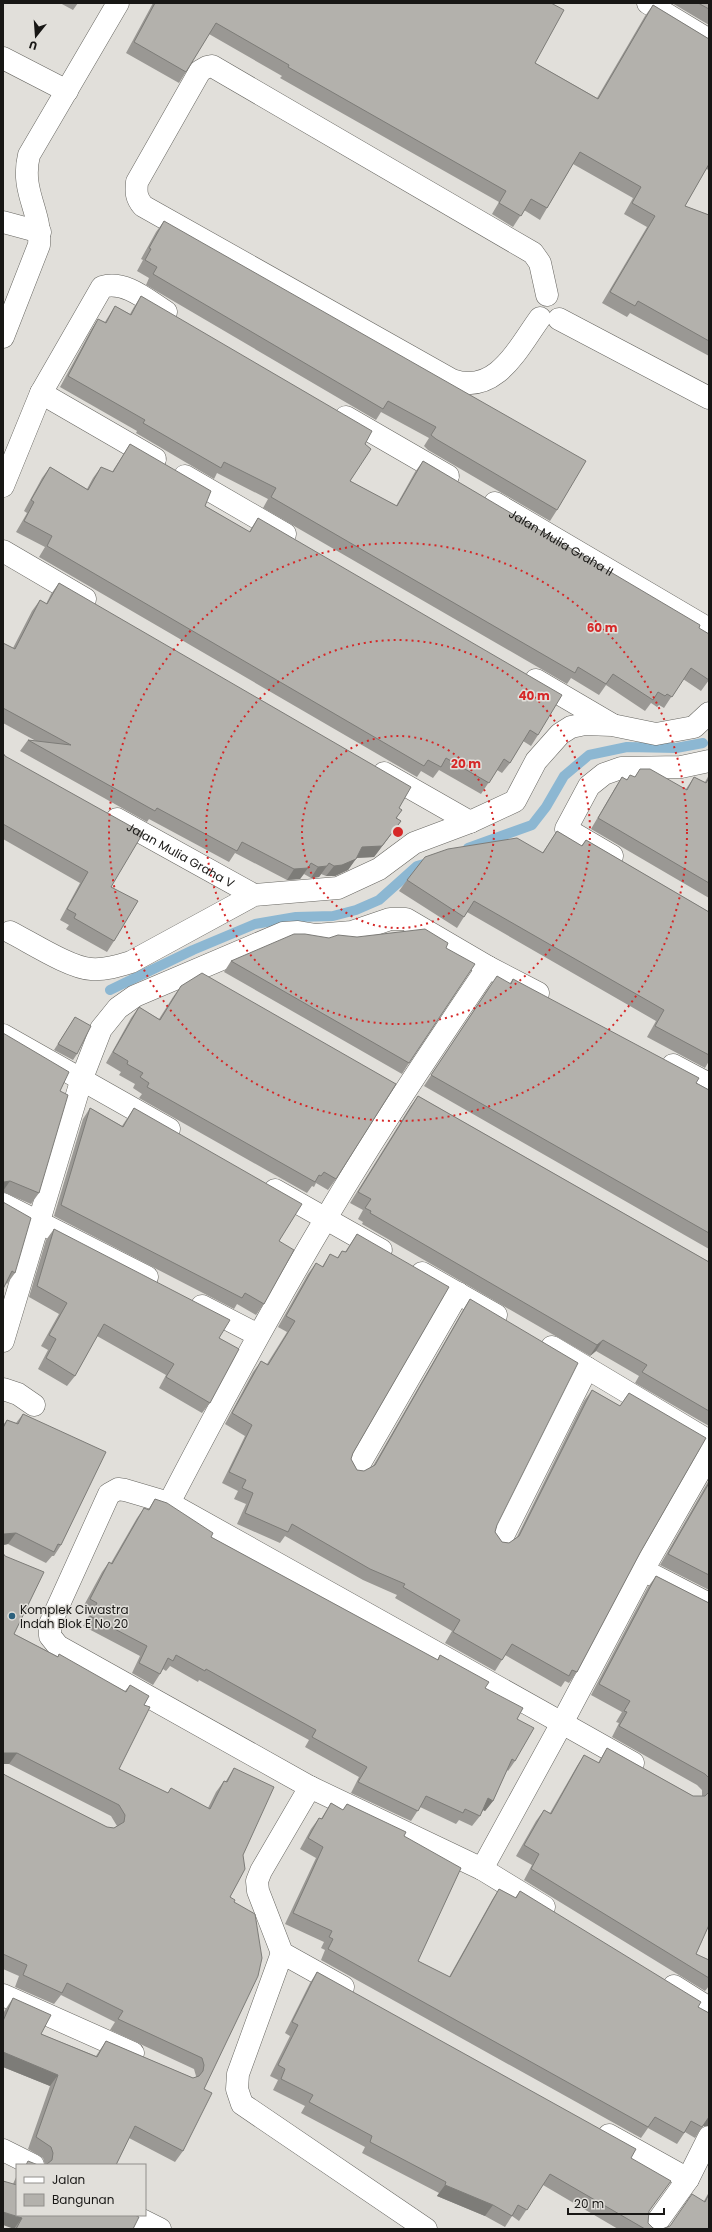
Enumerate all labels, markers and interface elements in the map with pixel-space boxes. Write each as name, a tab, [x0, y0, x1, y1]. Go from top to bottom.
north arrow	[16, 16, 56, 56]
text: U	[27, 37, 39, 54]
street label: Jalan Mulia Graha II	[506, 505, 617, 580]
text: 60 m	[587, 619, 618, 636]
text: 40 m	[518, 687, 550, 704]
text: 20 m	[451, 755, 481, 772]
street label: Jalan Mulia Graha V	[124, 818, 238, 891]
centre of rings	[391, 825, 405, 839]
place label: Komplek Ciwastra Indah Blok E No 20	[20, 1601, 129, 1632]
marker: Komplek Ciwastra Indah Blok E No 20	[7, 1611, 17, 1621]
legend	[16, 2164, 146, 2216]
text: Jalan	[52, 2171, 85, 2188]
scale bar	[568, 2190, 664, 2216]
text: Bangunan	[52, 2191, 114, 2208]
text: 20 m	[574, 2195, 604, 2212]

